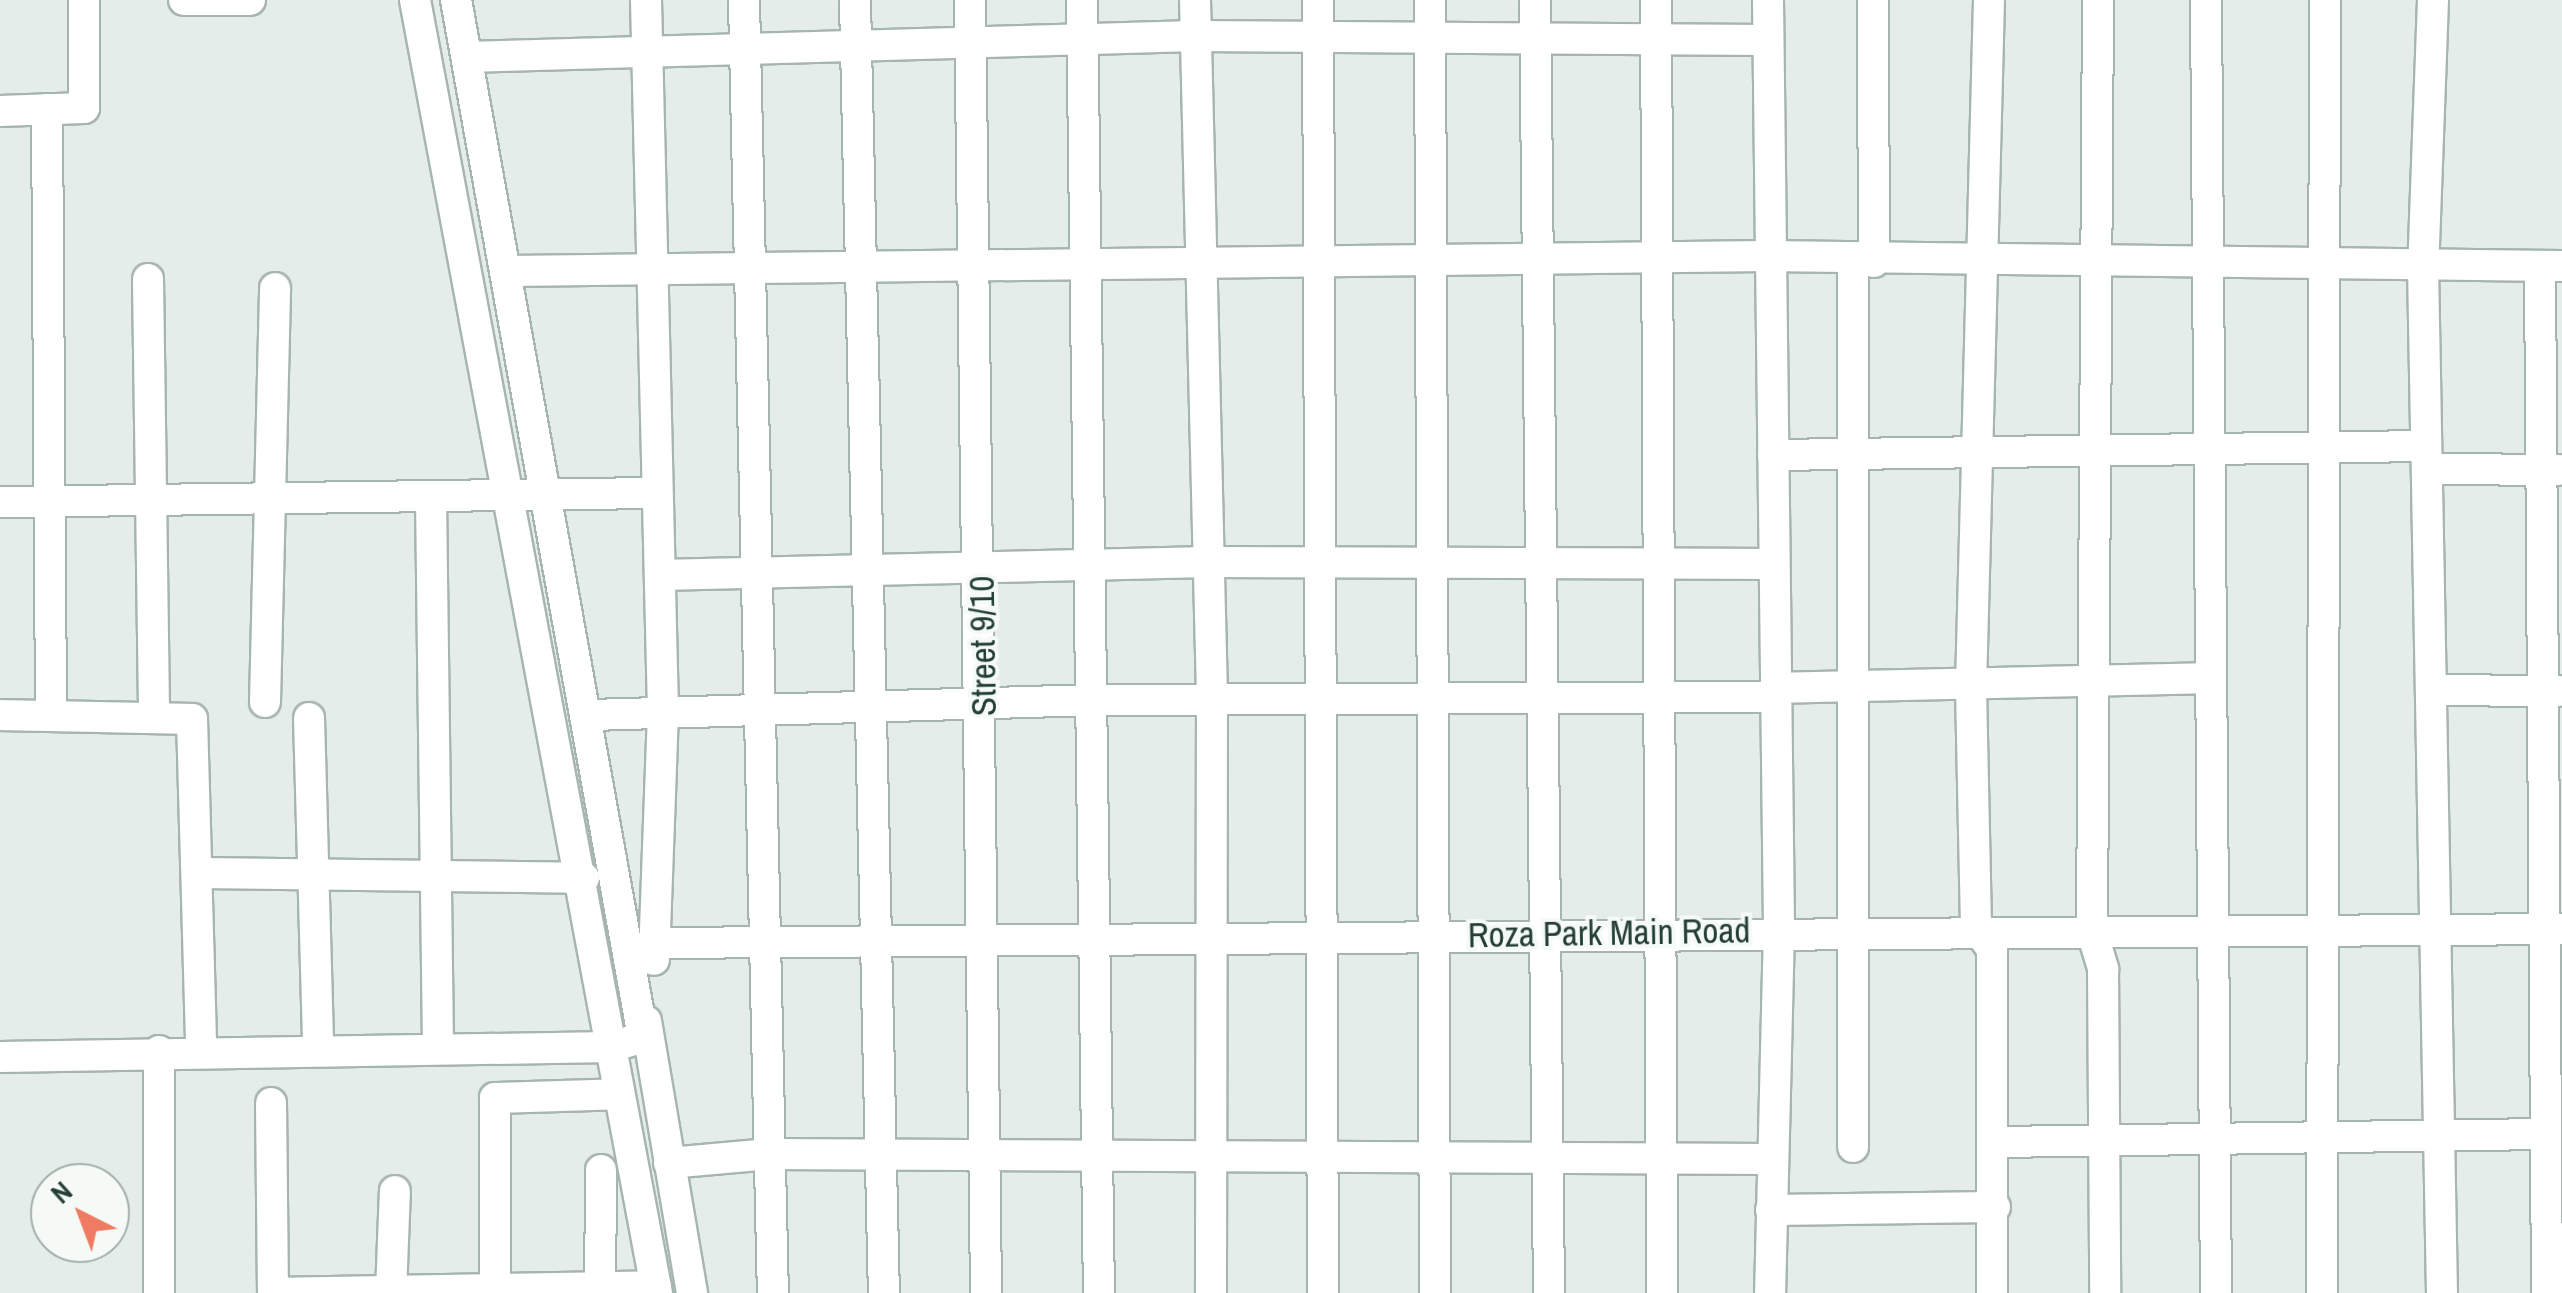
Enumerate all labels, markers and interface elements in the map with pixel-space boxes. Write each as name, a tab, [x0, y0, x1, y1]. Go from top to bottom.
street label: Street 9/10	[961, 575, 1005, 717]
street label: Roza Park Main Road	[1467, 910, 1751, 956]
north arrow	[30, 1163, 130, 1263]
text: N	[42, 1173, 80, 1212]

